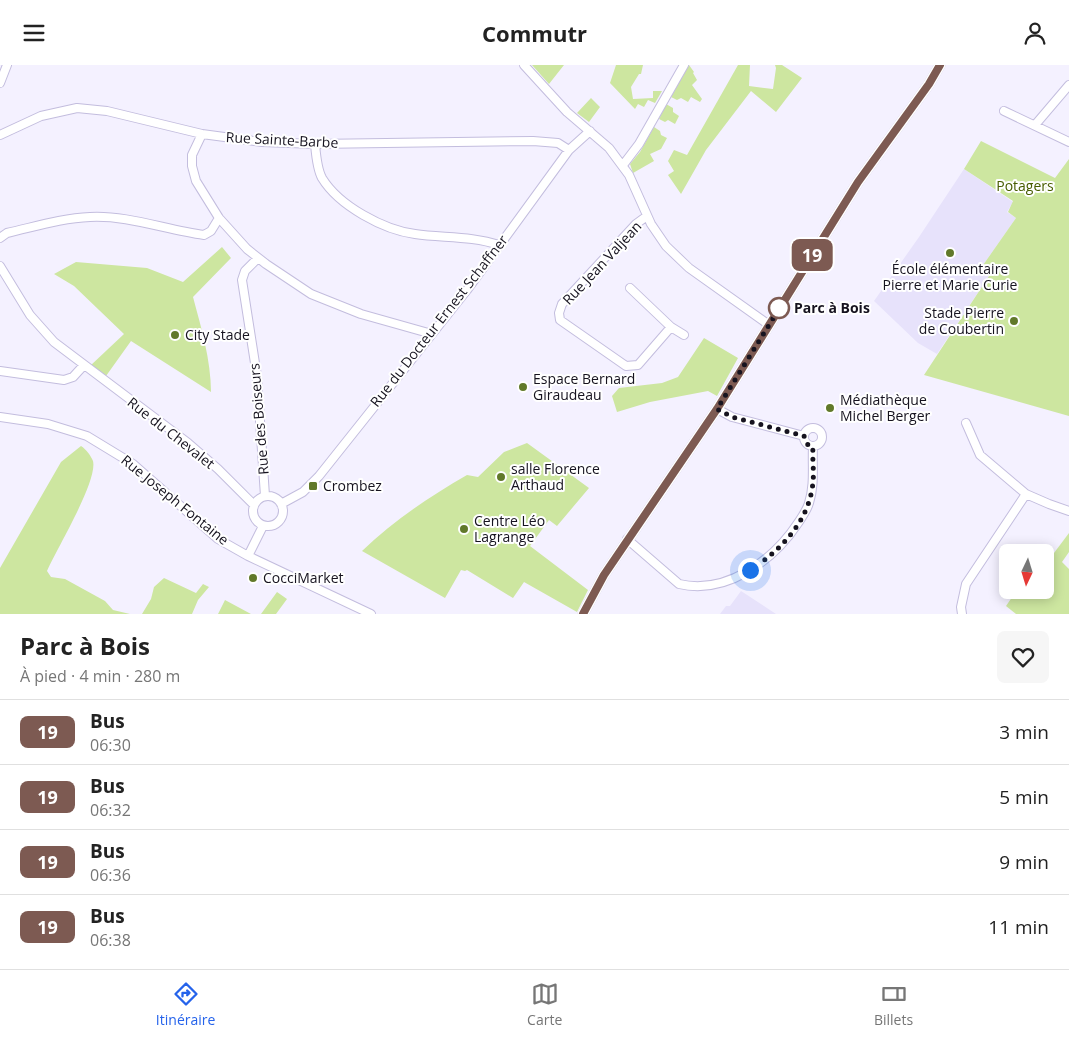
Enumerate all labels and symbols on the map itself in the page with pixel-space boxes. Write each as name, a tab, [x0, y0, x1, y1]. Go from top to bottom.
street label: Rue Sainte-Barbe	[225, 127, 339, 152]
park label: Potagers	[996, 176, 1054, 195]
street label: Rue Jean Valjean	[558, 217, 645, 309]
street label: Rue du Docteur Ernest Schaffner	[365, 231, 512, 411]
line badge: 19	[790, 239, 834, 271]
marker: École élémentaire Pierre et Marie Curie	[944, 247, 956, 259]
place label: École élémentaire Pierre et Marie Curie	[883, 259, 1018, 294]
marker: Parc à Bois	[768, 297, 790, 319]
place label: Parc à Bois	[794, 298, 870, 317]
place label: Stade Pierre de Coubertin	[919, 303, 1004, 338]
marker: Stade Pierre de Coubertin	[1008, 315, 1020, 327]
place label: City Stade	[185, 325, 250, 344]
marker: City Stade	[169, 329, 181, 341]
street label: Rue des Boiseurs	[244, 362, 273, 476]
place label: Espace Bernard Giraudeau	[533, 369, 635, 404]
marker: Espace Bernard Giraudeau	[517, 381, 529, 393]
place label: Médiathèque Michel Berger	[840, 390, 931, 425]
street label: Rue du Chevalet	[124, 393, 219, 473]
marker: Médiathèque Michel Berger	[824, 402, 836, 414]
street label: Rue Joseph Fontaine	[118, 450, 233, 549]
place label: salle Florence Arthaud	[511, 459, 600, 494]
marker: salle Florence Arthaud	[495, 471, 507, 483]
place label: Crombez	[323, 476, 382, 495]
marker: Crombez	[307, 480, 319, 492]
place label: Centre Léo Lagrange	[474, 511, 545, 546]
marker: Centre Léo Lagrange	[458, 523, 470, 535]
north arrow	[999, 544, 1054, 599]
your location	[738, 558, 763, 583]
place label: CocciMarket	[263, 568, 344, 587]
marker: CocciMarket	[247, 572, 259, 584]

